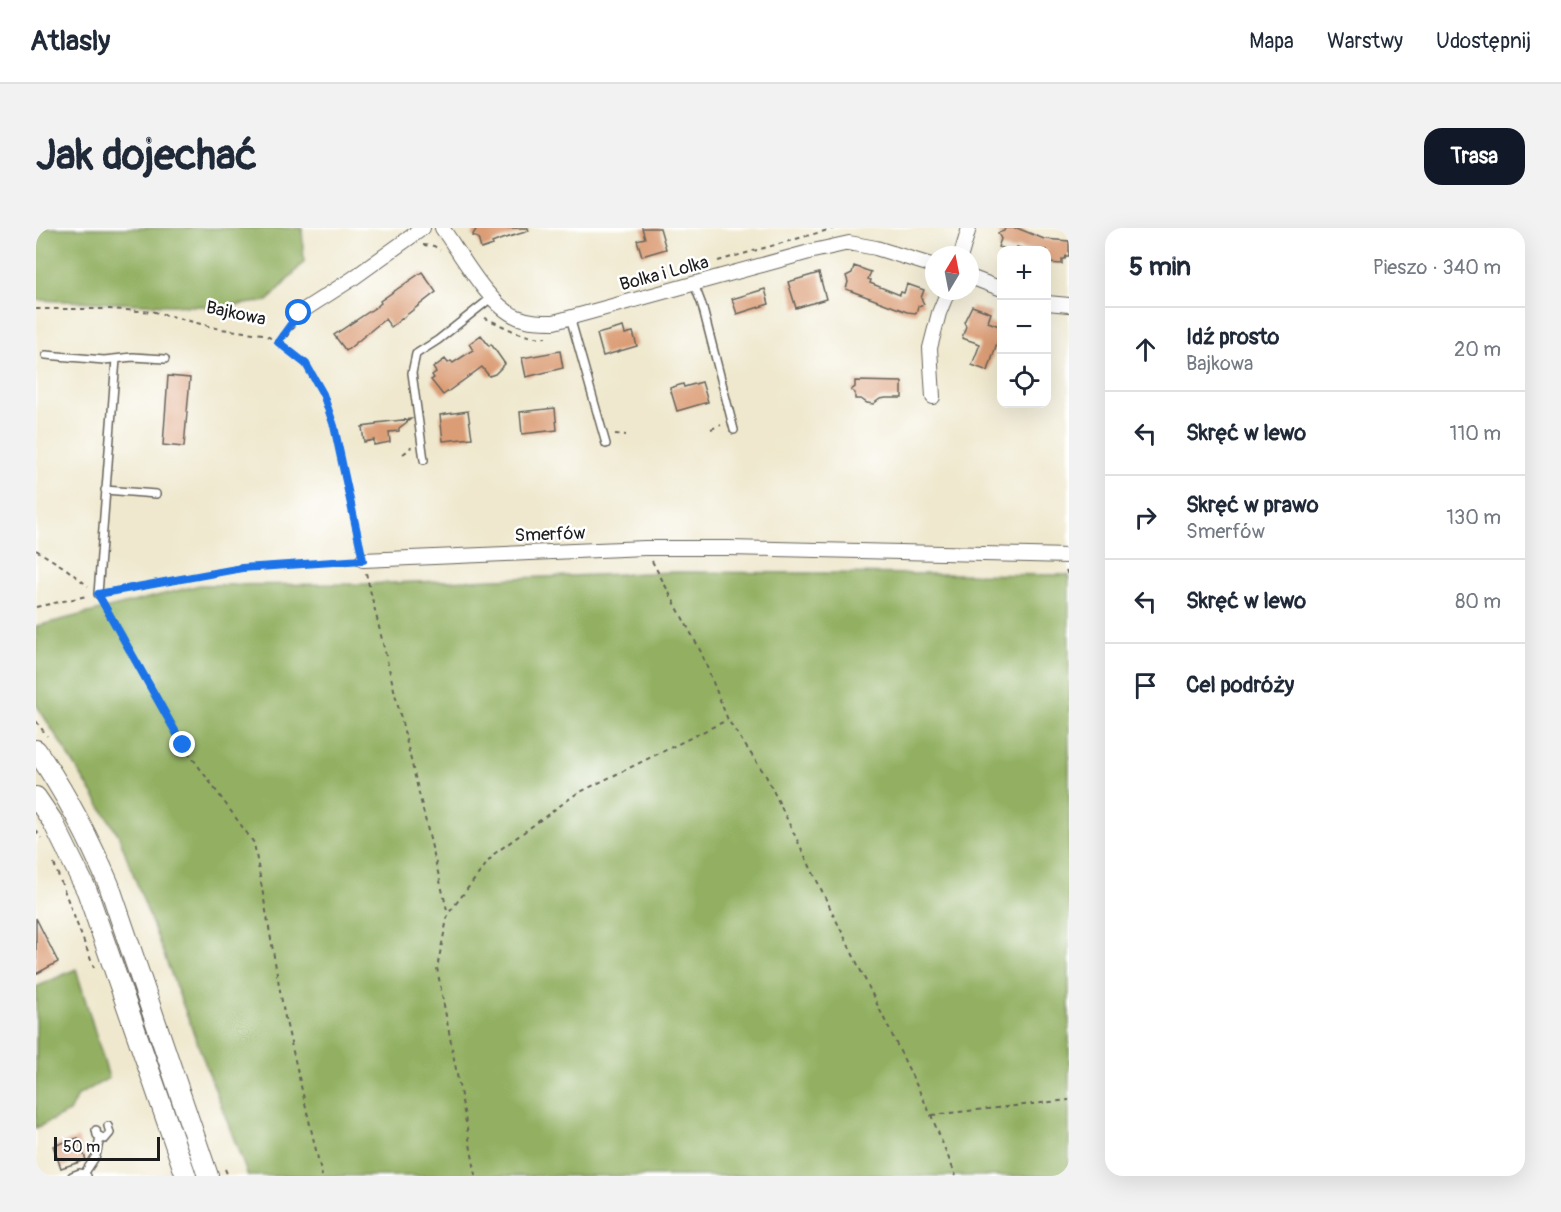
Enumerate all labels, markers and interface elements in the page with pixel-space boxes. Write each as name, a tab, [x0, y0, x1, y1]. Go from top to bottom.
text: Atlasly	[30, 24, 110, 59]
text: Mapa	[1249, 28, 1294, 55]
text: Warstwy	[1327, 28, 1403, 55]
text: Udostępnij	[1436, 28, 1531, 55]
button: Trasa	[1424, 128, 1525, 185]
text: Jak dojechać	[36, 130, 257, 182]
north arrow	[925, 246, 979, 300]
map controls	[997, 246, 1051, 408]
button: +	[997, 246, 1051, 300]
street label: Bolka i Lolka	[617, 251, 711, 296]
text: 5 min	[1129, 251, 1191, 283]
text: Pieszo · 340 m	[1373, 255, 1501, 280]
street label: Bajkowa	[204, 296, 268, 331]
route start	[285, 299, 311, 325]
button: −	[997, 300, 1051, 354]
text: Idź prosto	[1186, 323, 1279, 351]
icon: ahead	[1129, 333, 1162, 366]
text: 20 m	[1454, 337, 1501, 362]
text: Bajkowa	[1186, 351, 1253, 376]
button: locate	[997, 354, 1051, 408]
icon: left	[1129, 417, 1162, 450]
text: Skręć w lewo	[1186, 419, 1306, 447]
text: 110 m	[1450, 421, 1501, 446]
text: Skręć w prawo	[1186, 491, 1319, 519]
icon: right	[1129, 501, 1162, 534]
text: 130 m	[1446, 505, 1501, 530]
text: Smerfów	[1186, 519, 1265, 544]
street label: Smerfów	[514, 522, 586, 547]
icon: left	[1129, 585, 1162, 618]
text: Skręć w lewo	[1186, 587, 1306, 615]
text: 80 m	[1455, 589, 1501, 614]
icon: arrive	[1129, 669, 1162, 702]
text: Cel podróży	[1186, 671, 1294, 699]
route end	[169, 731, 195, 757]
scale bar	[54, 1134, 160, 1162]
text: 50 m	[63, 1137, 100, 1157]

